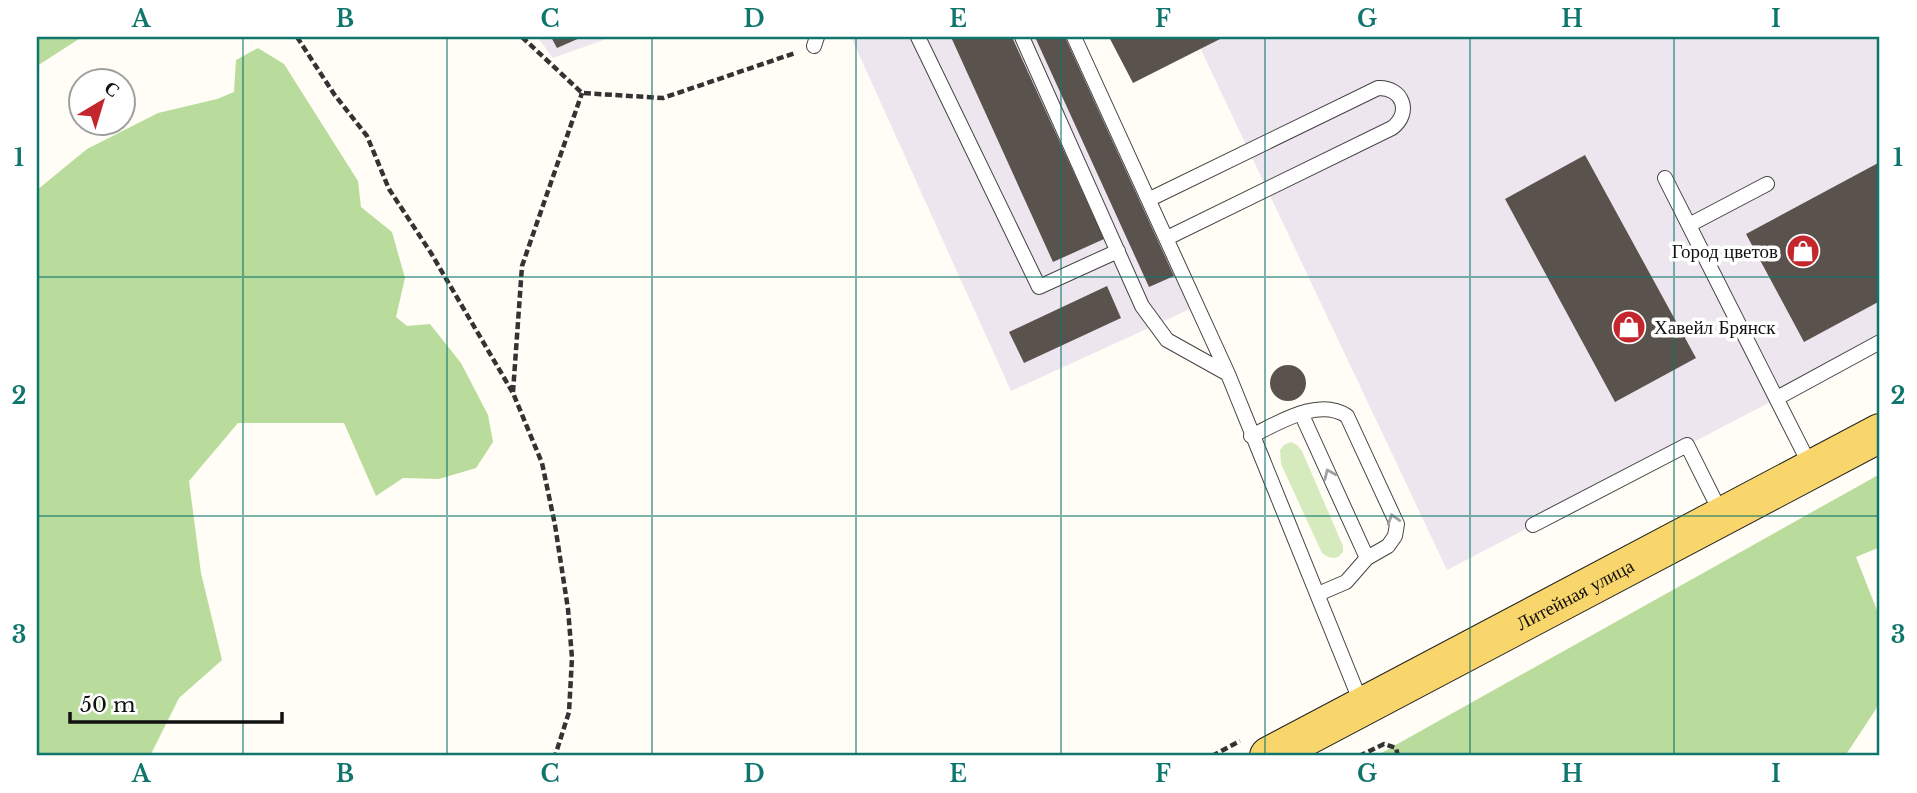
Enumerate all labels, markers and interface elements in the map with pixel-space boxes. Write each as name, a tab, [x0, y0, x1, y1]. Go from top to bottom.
text: A	[131, 5, 152, 33]
text: B	[336, 5, 354, 33]
text: C	[541, 5, 559, 33]
text: D	[743, 5, 765, 33]
text: E	[949, 5, 967, 33]
text: F	[1155, 5, 1171, 33]
text: G	[1357, 5, 1377, 33]
text: H	[1561, 5, 1583, 33]
text: I	[1771, 5, 1781, 33]
north arrow	[66, 66, 136, 136]
text: С	[100, 76, 125, 102]
text: 1	[14, 144, 24, 172]
text: 1	[1893, 144, 1903, 172]
shop icon: Город цветов	[1784, 232, 1822, 270]
place label: Город цветов	[1672, 240, 1778, 263]
shop icon: Хавейл Брянск	[1610, 308, 1648, 346]
place label: Хавейл Брянск	[1654, 316, 1776, 339]
text: 2	[12, 382, 26, 410]
text: 2	[1891, 382, 1905, 410]
one-way arrow	[1323, 468, 1337, 481]
one-way arrow	[1386, 513, 1401, 525]
street label: Литейная улица	[1512, 554, 1638, 635]
text: 3	[12, 621, 26, 649]
text: 3	[1891, 621, 1905, 649]
scale bar	[70, 681, 282, 725]
text: 50 m	[80, 692, 136, 718]
text: A	[131, 760, 152, 788]
text: B	[336, 760, 354, 788]
text: C	[541, 760, 559, 788]
text: D	[743, 760, 765, 788]
text: E	[949, 760, 967, 788]
text: F	[1155, 760, 1171, 788]
text: G	[1357, 760, 1377, 788]
text: H	[1561, 760, 1583, 788]
text: I	[1771, 760, 1781, 788]

